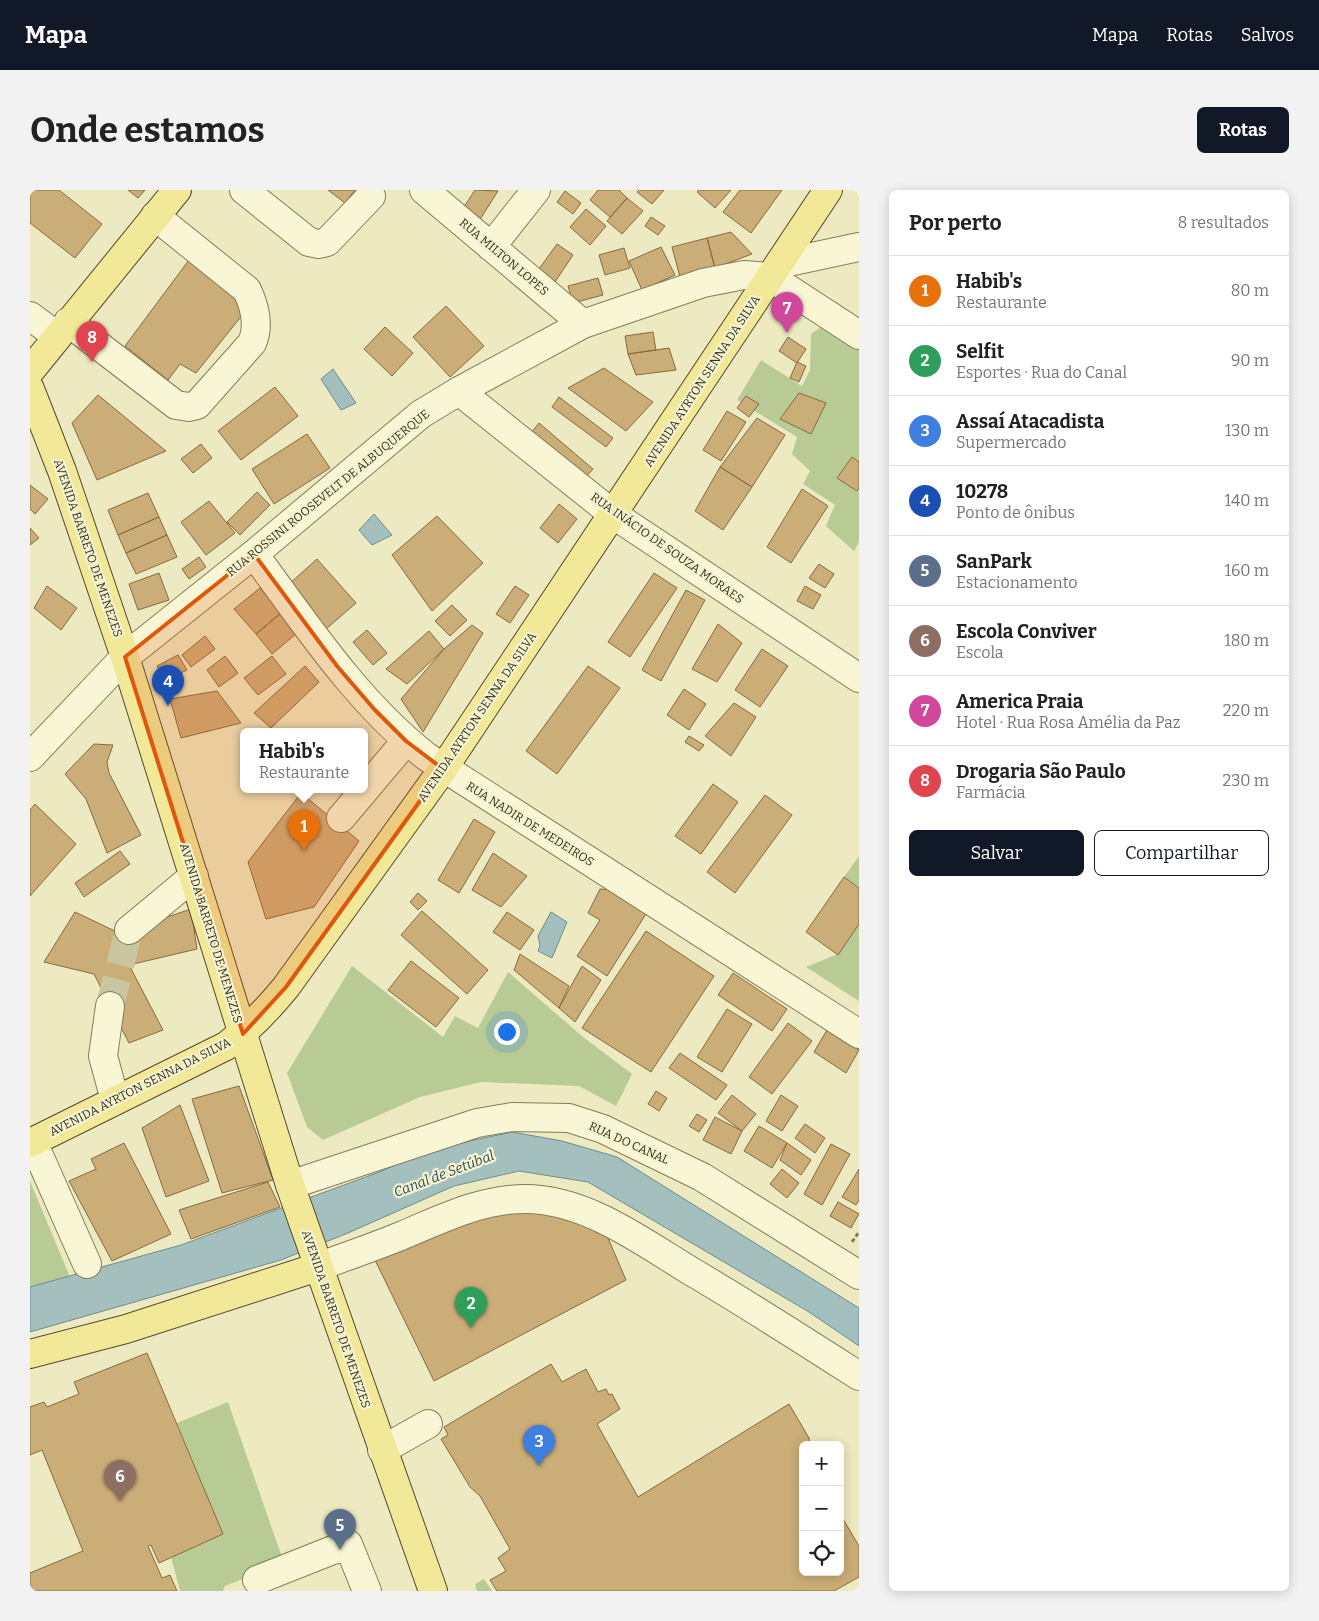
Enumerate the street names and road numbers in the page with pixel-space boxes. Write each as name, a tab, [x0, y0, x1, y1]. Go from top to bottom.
street label: RUA MILTON LOPES	[457, 216, 551, 298]
street label: AVENIDA AYRTON SENNA DA SILVA	[641, 292, 763, 469]
street label: RUA ROSSINI ROOSEVELT DE ALBUQUERQUE	[224, 407, 432, 579]
street label: AVENIDA BARRETO DE MENEZES	[51, 457, 125, 639]
street label: RUA INÁCIO DE SOUZA MORAES	[588, 489, 747, 606]
street label: AVENIDA AYRTON SENNA DA SILVA	[415, 629, 539, 805]
street label: RUA NADIR DE MEDEIROS	[464, 779, 596, 869]
street label: AVENIDA BARRETO DE MENEZES	[177, 841, 245, 1025]
street label: AVENIDA AYRTON SENNA DA SILVA	[47, 1035, 233, 1139]
street label: RUA DO CANAL	[587, 1119, 672, 1167]
street label: AVENIDA BARRETO DE MENEZES	[299, 1228, 373, 1410]

